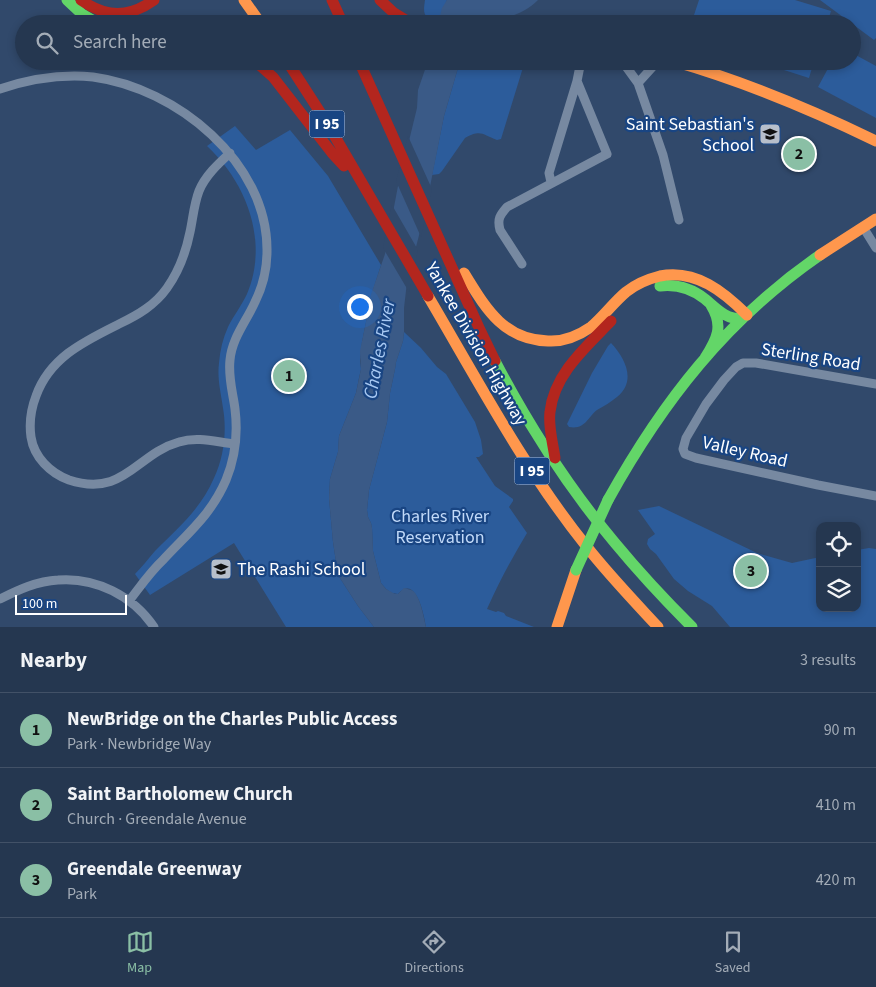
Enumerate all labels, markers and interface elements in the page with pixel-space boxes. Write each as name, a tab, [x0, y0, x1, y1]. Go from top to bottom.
search box	[15, 15, 861, 70]
icon: search	[33, 29, 61, 57]
text: Search here	[73, 29, 167, 56]
road number: I 95	[310, 110, 344, 138]
place label: Saint Sebastian's School	[626, 112, 754, 158]
school or university icon: Saint Sebastian's School	[758, 122, 782, 146]
pin: 2	[783, 135, 815, 173]
street label: Yankee Division Highway	[418, 257, 533, 431]
your location	[347, 294, 373, 320]
water label: Charles River	[357, 295, 403, 401]
street label: Sterling Road	[759, 337, 863, 377]
pin: 1	[273, 357, 305, 395]
street label: Valley Road	[700, 430, 790, 474]
road number: I 95	[514, 458, 550, 484]
park label: Charles River Reservation	[391, 504, 490, 550]
map controls	[816, 522, 861, 612]
button: locate	[816, 522, 861, 567]
pin: 3	[735, 552, 767, 590]
school or university icon: The Rashi School	[209, 557, 233, 581]
place label: The Rashi School	[237, 557, 365, 582]
button: layers	[816, 567, 861, 612]
scale bar	[15, 592, 128, 615]
text: 100 m	[22, 594, 57, 614]
text: Nearby	[20, 645, 87, 675]
text: 3 results	[800, 649, 856, 671]
text: NewBridge on the Charles Public Access	[67, 706, 397, 733]
text: 1	[32, 719, 40, 741]
text: 90 m	[824, 719, 856, 741]
text: Park · Newbridge Way	[67, 733, 211, 755]
text: Saint Bartholomew Church	[67, 781, 293, 808]
text: 2	[32, 794, 40, 816]
text: 410 m	[816, 794, 856, 816]
text: Church · Greendale Avenue	[67, 808, 247, 830]
text: Greendale Greenway	[67, 856, 242, 883]
text: 3	[32, 869, 40, 891]
text: 420 m	[816, 869, 856, 891]
text: Park	[67, 883, 97, 905]
tab: Map	[126, 928, 154, 978]
tab: Directions	[405, 928, 464, 978]
tab: Saved	[715, 928, 750, 978]

